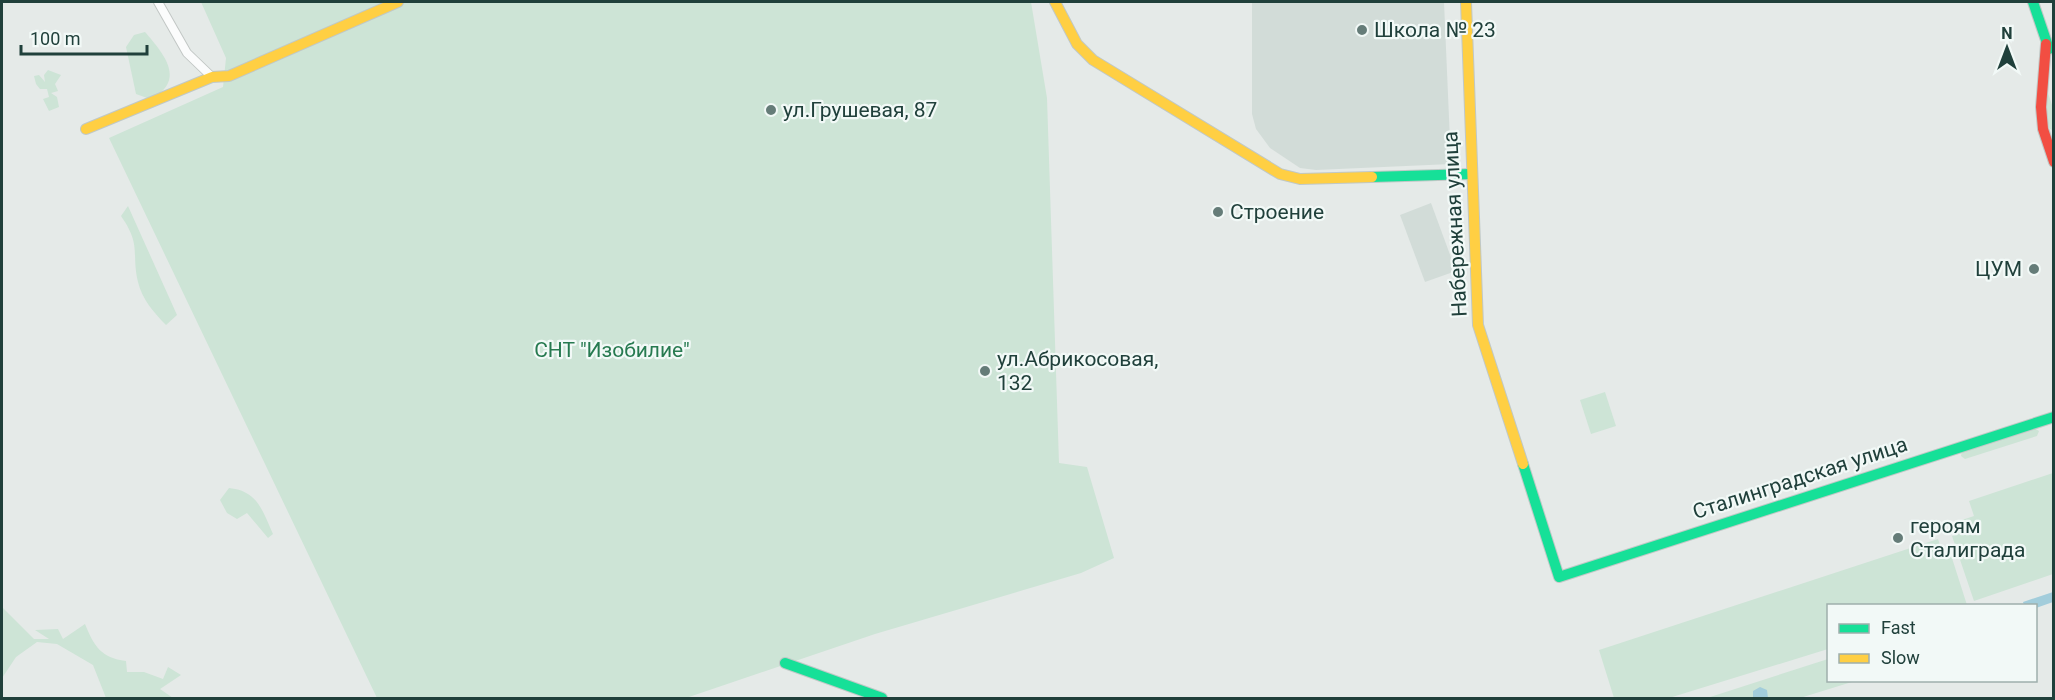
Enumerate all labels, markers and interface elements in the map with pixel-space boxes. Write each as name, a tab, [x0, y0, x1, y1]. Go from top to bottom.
scale bar	[21, 18, 147, 56]
place label: Школа № 23	[1374, 18, 1496, 42]
north arrow	[1977, 18, 2037, 78]
marker: Школа № 23	[1355, 23, 1369, 37]
text: N	[2001, 24, 2013, 43]
text: 100 m	[30, 28, 81, 49]
place label: ул.Грушевая, 87	[783, 98, 937, 122]
marker: ул.Грушевая, 87	[764, 103, 778, 117]
street label: Набережная улица	[1438, 130, 1472, 318]
place label: Строение	[1230, 200, 1324, 224]
marker: Строение	[1211, 205, 1225, 219]
place label: ЦУМ	[1975, 257, 2022, 281]
marker: ЦУМ	[2027, 262, 2041, 276]
park label: СНТ "Изобилие"	[534, 338, 690, 362]
place label: ул.Абрикосовая, 132	[997, 347, 1158, 395]
marker: ул.Абрикосовая, 132	[978, 364, 992, 378]
street label: Сталинградская улица	[1690, 432, 1910, 524]
place label: героям Сталиграда	[1910, 514, 2025, 562]
marker: героям Сталиграда	[1891, 531, 1905, 545]
legend	[1827, 604, 2037, 682]
text: Fast	[1881, 617, 1916, 638]
text: Slow	[1881, 647, 1920, 668]

